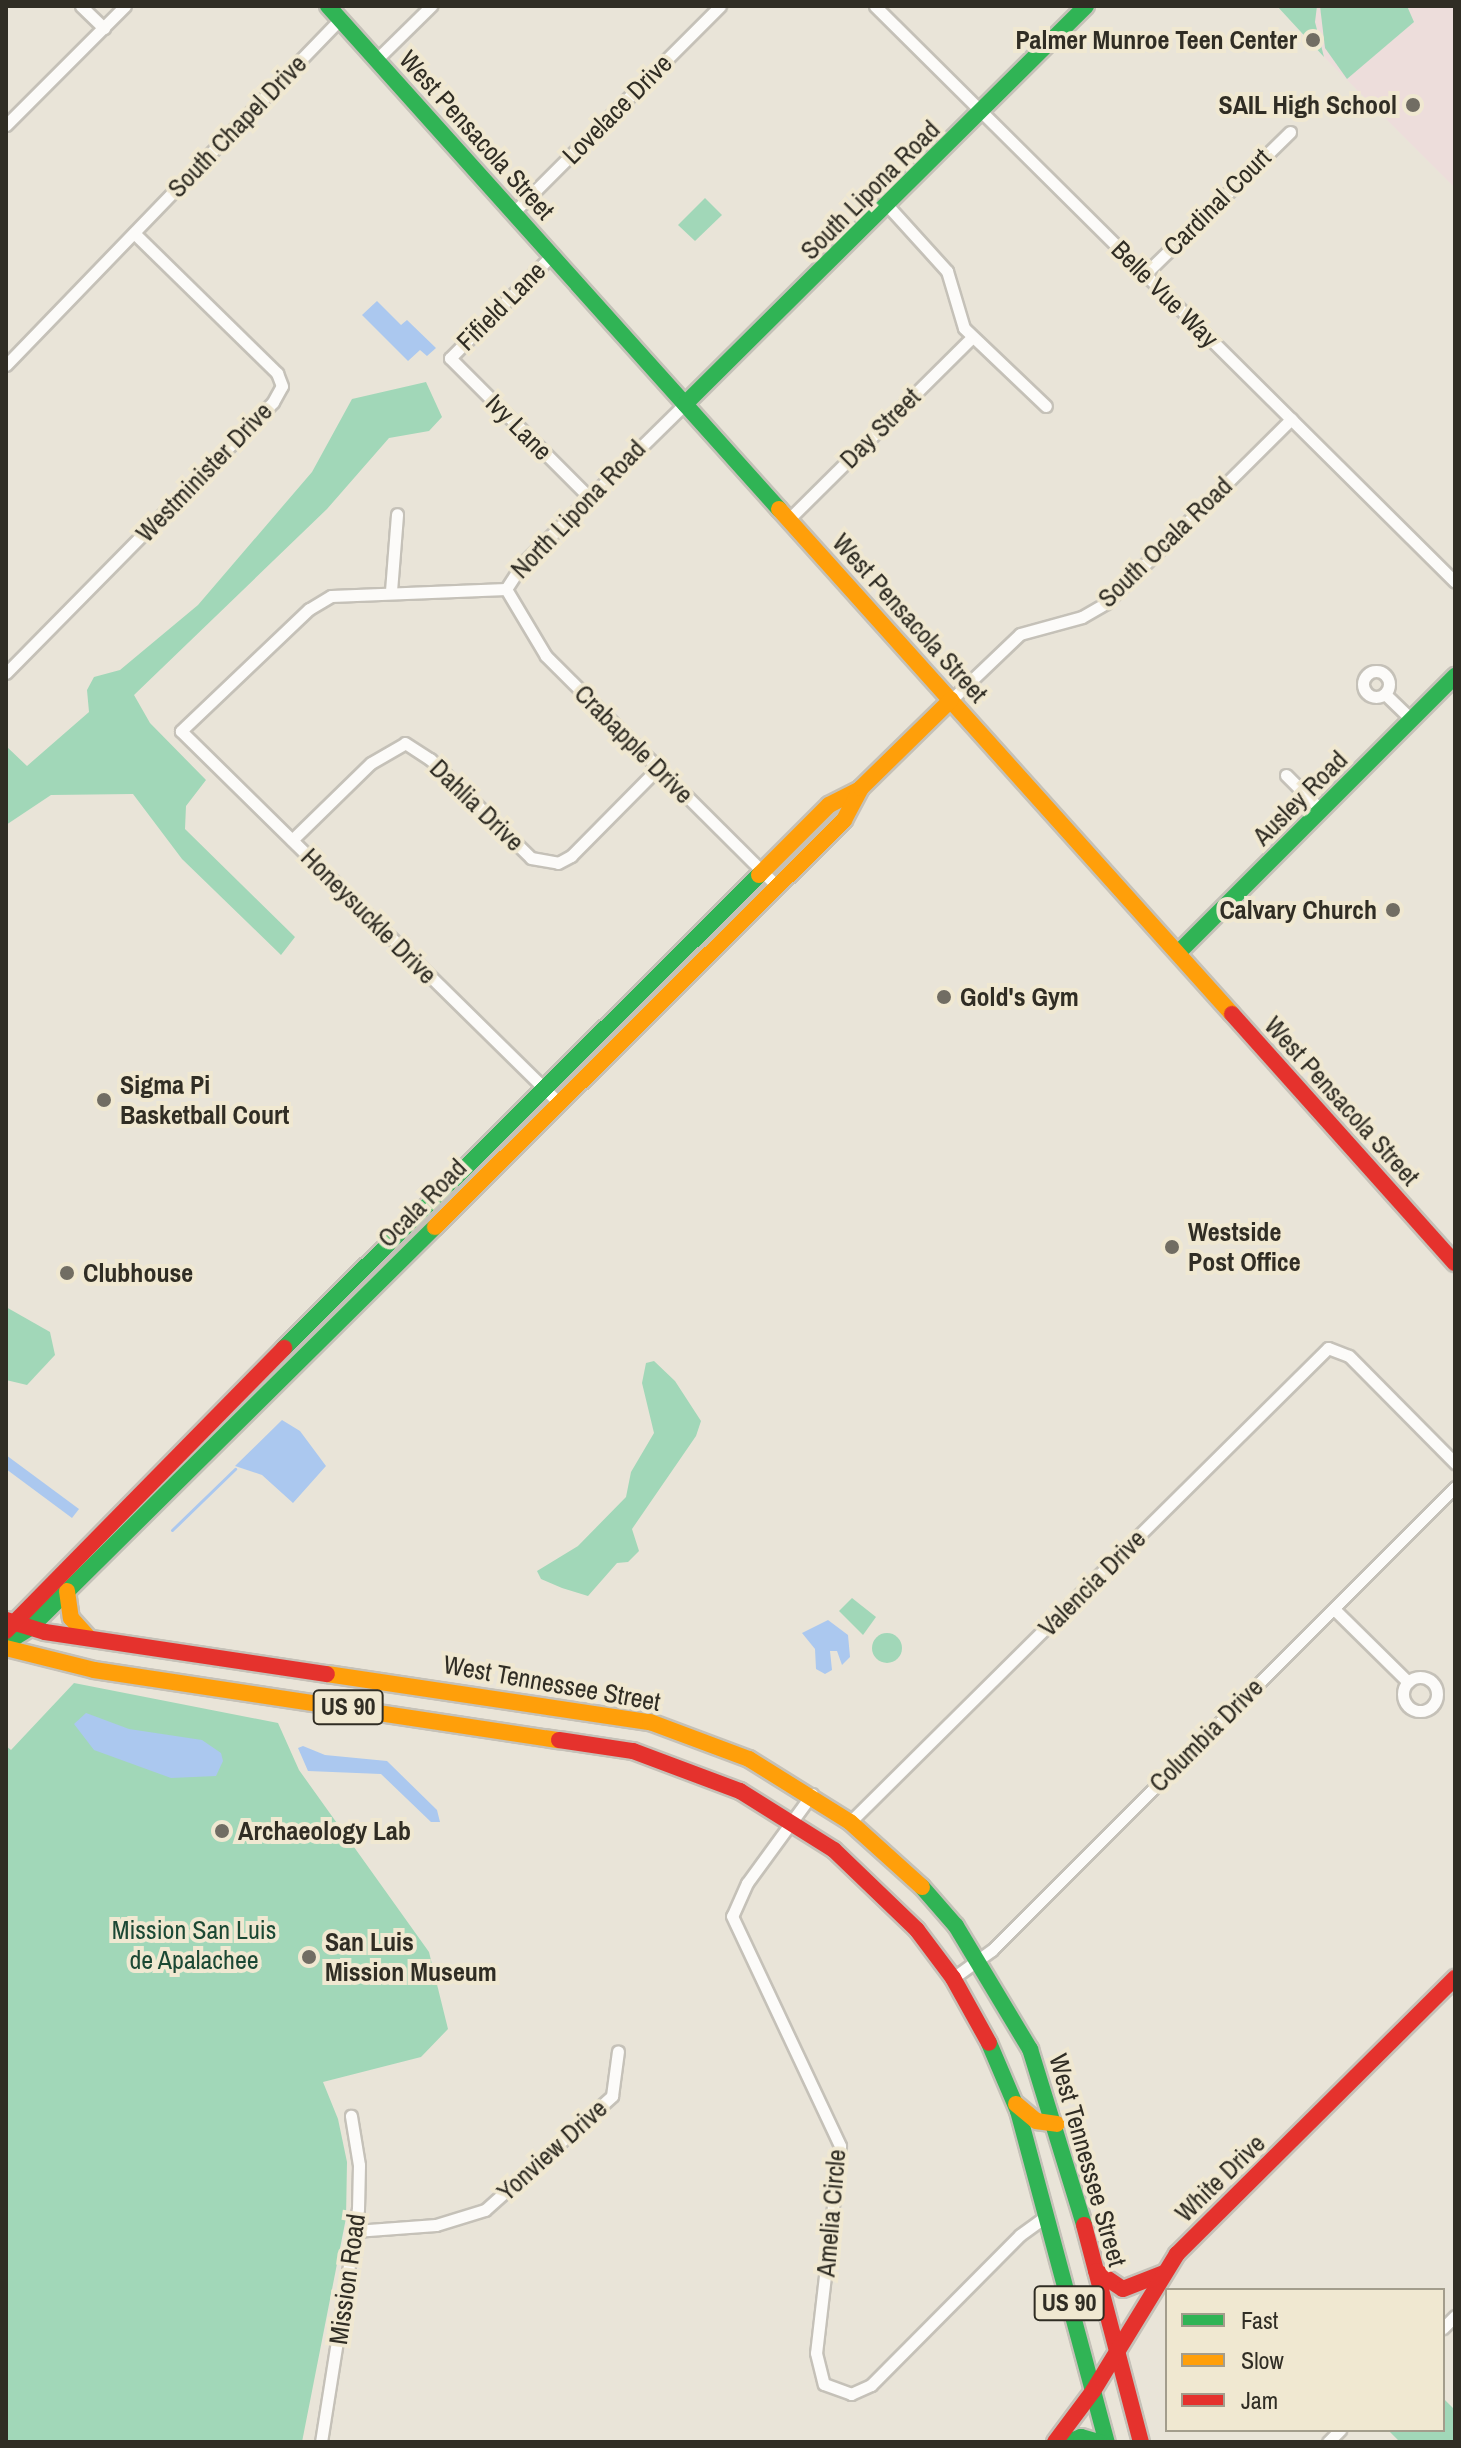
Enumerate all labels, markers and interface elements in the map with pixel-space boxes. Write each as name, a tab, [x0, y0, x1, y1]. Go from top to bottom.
place label: Palmer Munroe Teen Center	[1015, 24, 1297, 56]
marker: Palmer Munroe Teen Center	[1304, 31, 1322, 49]
street label: West Pensacola Street	[393, 44, 561, 226]
street label: South Chapel Drive	[161, 48, 313, 204]
street label: Lovelace Drive	[556, 48, 678, 170]
place label: SAIL High School	[1218, 89, 1397, 121]
marker: SAIL High School	[1404, 96, 1422, 114]
street label: South Lipona Road	[794, 114, 946, 266]
street label: Cardinal Court	[1157, 142, 1277, 262]
street label: Belle Vue Way	[1105, 234, 1225, 354]
street label: Fifield Lane	[450, 255, 552, 357]
street label: Day Street	[833, 381, 927, 475]
street label: Ivy Lane	[479, 387, 559, 467]
street label: Westminister Drive	[130, 396, 278, 548]
street label: North Lipona Road	[504, 433, 652, 585]
street label: South Ocala Road	[1091, 470, 1239, 614]
street label: West Pensacola Street	[826, 527, 994, 709]
street label: Crabapple Drive	[568, 678, 700, 810]
street label: Ausley Road	[1246, 744, 1354, 852]
street label: Dahlia Drive	[424, 753, 530, 857]
street label: Honeysuckle Drive	[295, 842, 443, 990]
place label: Calvary Church	[1219, 894, 1377, 926]
marker: Calvary Church	[1384, 901, 1402, 919]
place label: Gold's Gym	[960, 981, 1079, 1013]
marker: Gold's Gym	[935, 988, 953, 1006]
street label: West Pensacola Street	[1258, 1010, 1426, 1192]
place label: Sigma Pi Basketball Court	[120, 1069, 289, 1130]
marker: Sigma Pi Basketball Court	[95, 1091, 113, 1109]
street label: Ocala Road	[371, 1152, 473, 1254]
place label: Westside Post Office	[1188, 1216, 1301, 1278]
marker: Westside Post Office	[1163, 1238, 1181, 1256]
place label: Clubhouse	[83, 1257, 193, 1289]
marker: Clubhouse	[58, 1264, 76, 1282]
street label: Valencia Drive	[1032, 1523, 1152, 1643]
street label: West Tennessee Street	[441, 1649, 663, 1717]
street label: Columbia Drive	[1143, 1672, 1269, 1798]
road number: US 90	[312, 1687, 384, 1727]
place label: Archaeology Lab	[238, 1815, 411, 1847]
marker: Archaeology Lab	[213, 1822, 231, 1840]
park label: Mission San Luis de Apalachee	[112, 1914, 276, 1976]
place label: San Luis Mission Museum	[325, 1926, 497, 1988]
marker: San Luis Mission Museum	[300, 1948, 318, 1966]
street label: West Tennessee Street	[1043, 2050, 1133, 2270]
street label: Yonview Drive	[491, 2093, 613, 2207]
street label: White Drive	[1169, 2128, 1271, 2228]
street label: Amelia Circle	[810, 2148, 852, 2278]
street label: Mission Road	[322, 2212, 372, 2346]
road number: US 90	[1033, 2283, 1105, 2323]
legend	[1165, 2288, 1445, 2432]
text: Fast	[1241, 2304, 1278, 2336]
text: Slow	[1241, 2344, 1284, 2376]
text: Jam	[1241, 2384, 1278, 2416]

